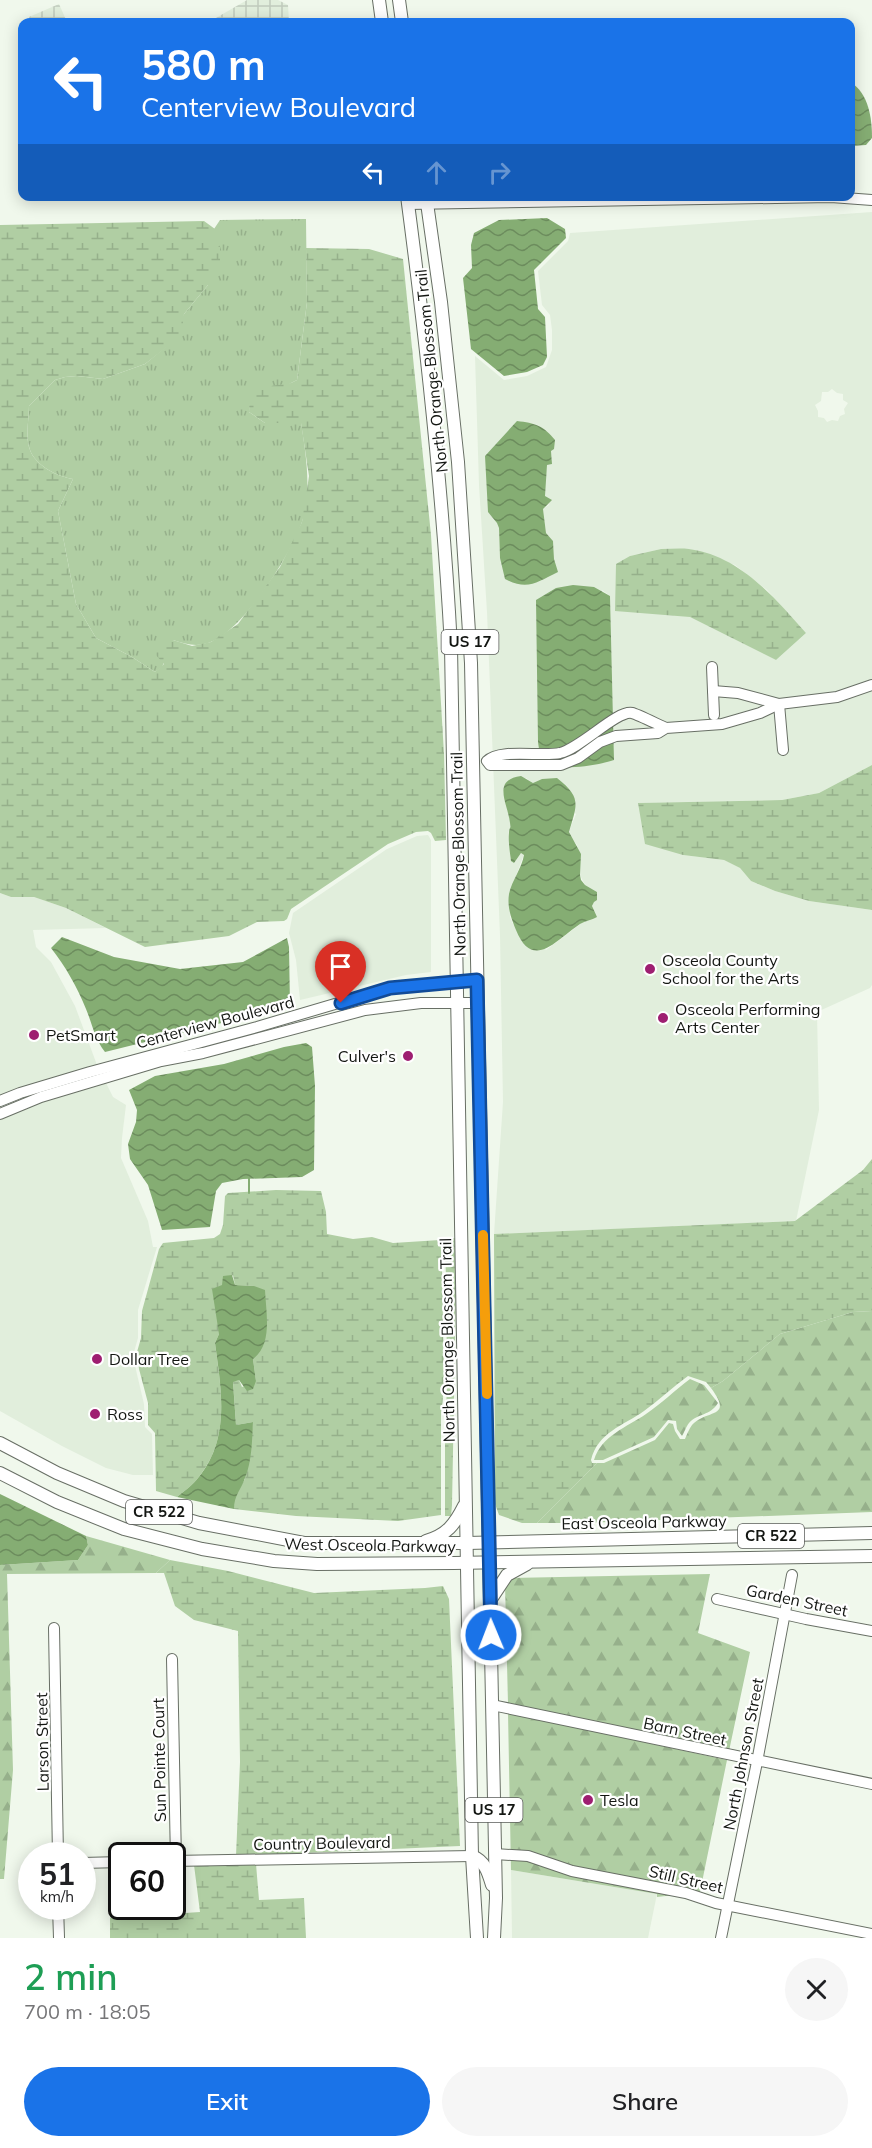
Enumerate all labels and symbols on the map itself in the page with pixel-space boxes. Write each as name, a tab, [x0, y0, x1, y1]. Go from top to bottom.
street label: North Orange Blossom Trail	[410, 268, 452, 474]
road number: US 17	[442, 630, 498, 654]
street label: North Orange Blossom Trail	[446, 752, 470, 956]
pin	[315, 941, 366, 1003]
place label: Osceola County School for the Arts	[662, 950, 799, 988]
marker: Osceola County School for the Arts	[643, 962, 657, 976]
street label: Centerview Boulevard	[134, 991, 296, 1053]
place label: Osceola Performing Arts Center	[675, 999, 820, 1037]
marker: Osceola Performing Arts Center	[656, 1011, 670, 1025]
place label: PetSmart	[46, 1025, 116, 1045]
marker: PetSmart	[27, 1028, 41, 1042]
place label: Culver's	[338, 1046, 396, 1066]
marker: Culver's	[401, 1049, 415, 1063]
street label: North Orange Blossom Trail	[435, 1238, 459, 1442]
place label: Dollar Tree	[109, 1349, 189, 1369]
marker: Dollar Tree	[90, 1352, 104, 1366]
place label: Ross	[107, 1404, 143, 1424]
marker: Ross	[88, 1407, 102, 1421]
road number: CR 522	[126, 1500, 192, 1524]
street label: East Osceola Parkway	[561, 1511, 727, 1533]
road number: CR 522	[738, 1524, 804, 1548]
street label: West Osceola Parkway	[284, 1534, 457, 1557]
street label: Garden Street	[744, 1579, 850, 1621]
position arrow	[459, 1603, 523, 1667]
street label: North Johnson Street	[718, 1676, 768, 1832]
street label: Larson Street	[31, 1692, 53, 1792]
street label: Sun Pointe Court	[148, 1697, 170, 1822]
street label: Barn Street	[642, 1712, 729, 1750]
place label: Tesla	[600, 1790, 639, 1810]
marker: Tesla	[581, 1793, 595, 1807]
road number: US 17	[466, 1798, 522, 1822]
street label: Country Boulevard	[253, 1832, 391, 1854]
speed limit sign: 60	[108, 1842, 186, 1920]
street label: Still Street	[647, 1861, 725, 1897]

